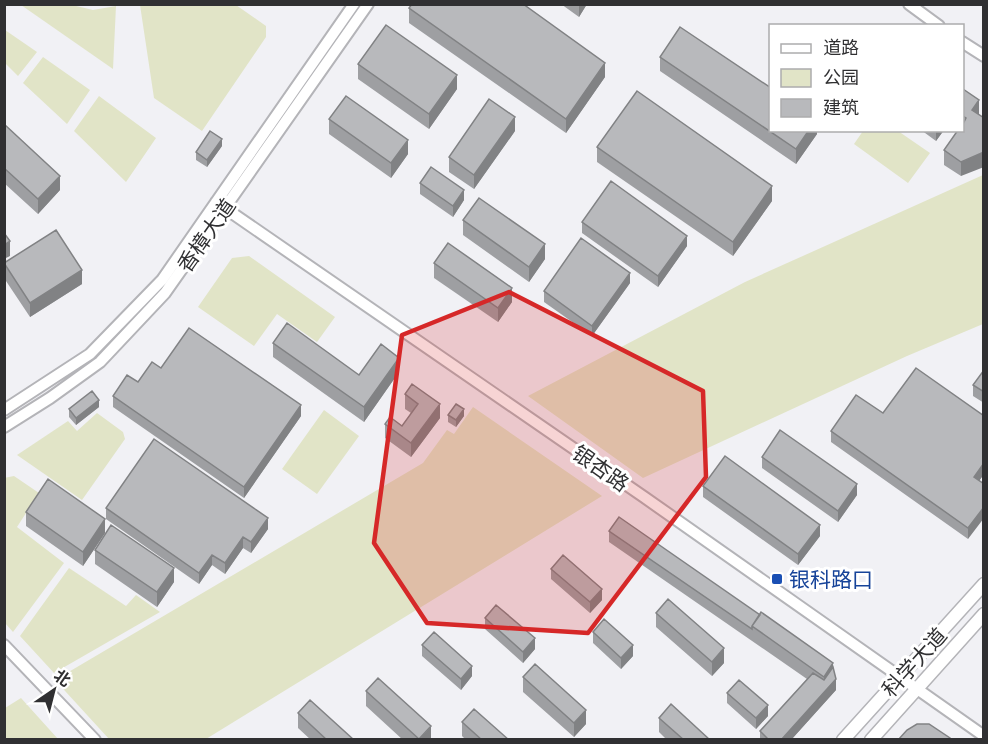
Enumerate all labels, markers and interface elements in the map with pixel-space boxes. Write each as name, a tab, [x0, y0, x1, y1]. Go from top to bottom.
legend	[769, 24, 964, 132]
text: 道路	[823, 34, 859, 61]
text: 公园	[823, 64, 859, 91]
text: 建筑	[823, 94, 859, 121]
street label: 香樟大道	[169, 191, 243, 279]
street label: 银杏路	[566, 437, 636, 499]
place label: 银科路口	[789, 563, 873, 595]
marker: 银科路口	[770, 572, 784, 586]
street label: 科学大道	[874, 620, 954, 704]
north arrow	[24, 660, 84, 720]
text: 北	[49, 663, 76, 692]

